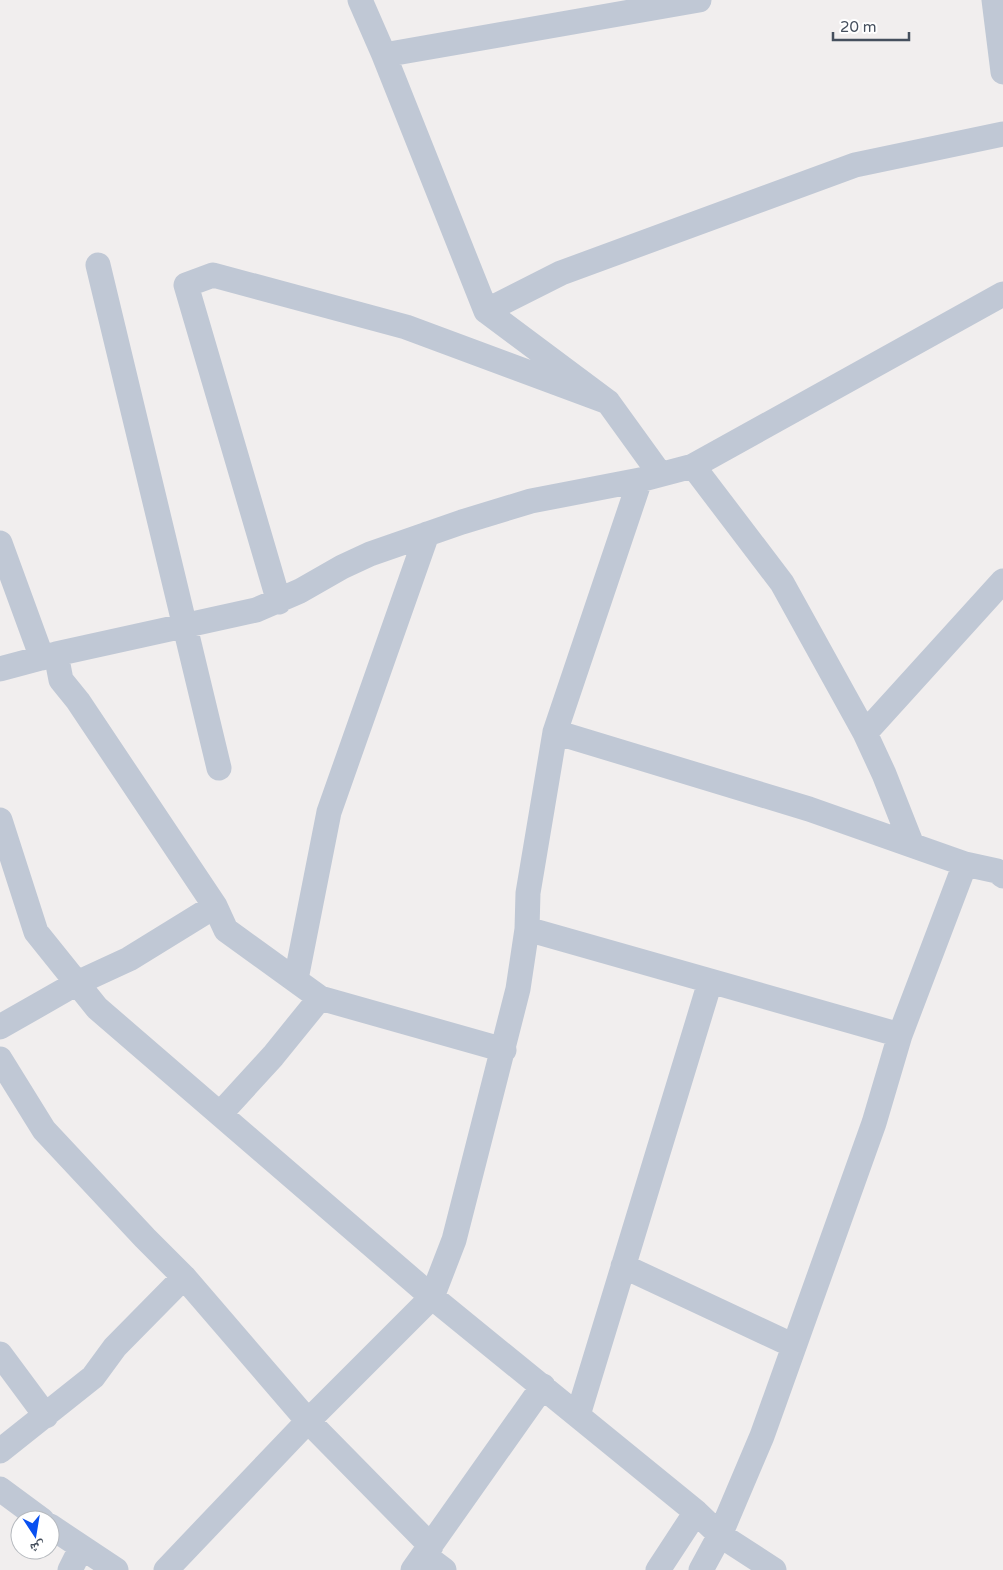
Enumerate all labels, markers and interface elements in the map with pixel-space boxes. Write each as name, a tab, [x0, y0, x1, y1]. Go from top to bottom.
scale bar	[833, 10, 909, 42]
text: 20 m	[840, 18, 877, 36]
north arrow	[10, 1510, 60, 1560]
text: ش	[28, 1537, 47, 1557]

